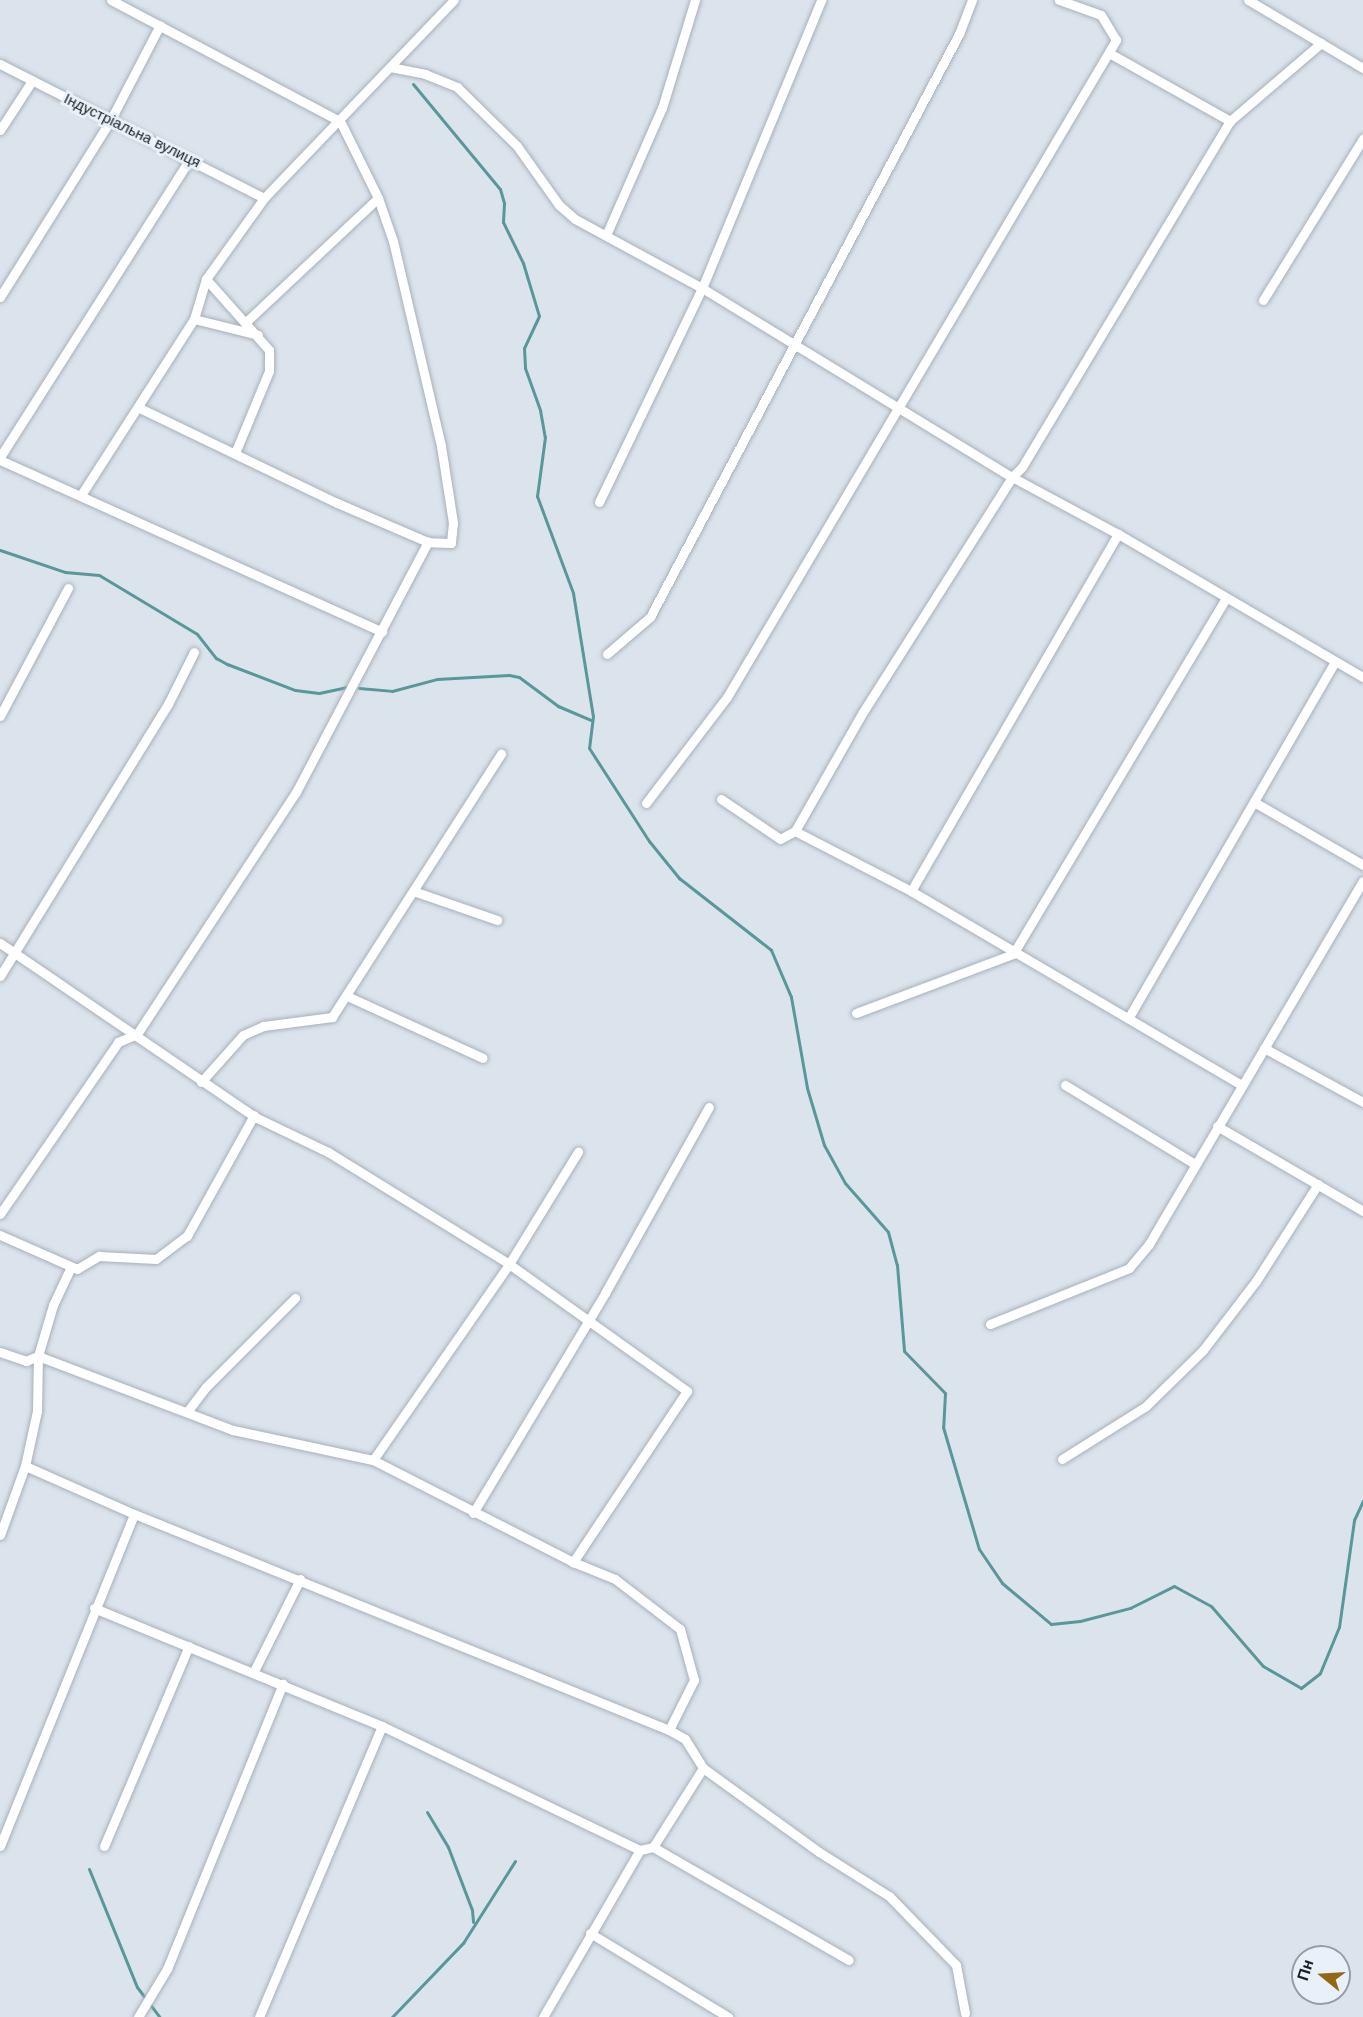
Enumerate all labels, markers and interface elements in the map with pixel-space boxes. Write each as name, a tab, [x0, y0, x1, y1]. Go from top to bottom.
street label: Індустріальна вулиця	[61, 90, 203, 172]
north arrow	[1291, 1945, 1351, 2005]
text: Пн	[1293, 1957, 1318, 1983]

